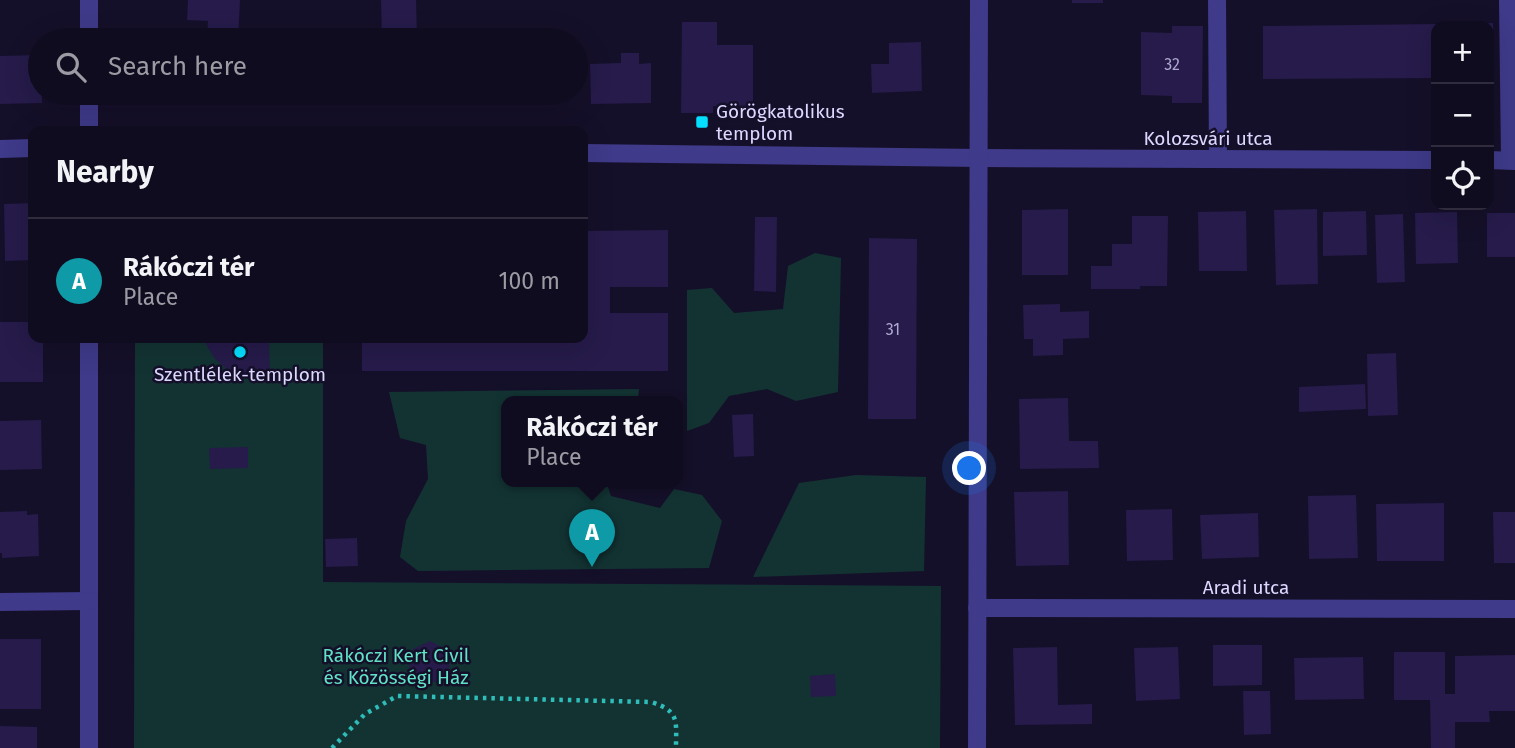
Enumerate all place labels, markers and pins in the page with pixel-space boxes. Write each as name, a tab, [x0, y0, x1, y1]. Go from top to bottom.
place label: Görögkatolikus templom	[716, 100, 845, 145]
marker: Görögkatolikus templom	[694, 114, 710, 130]
marker: Szentlélek-templom	[232, 344, 248, 360]
place label: Szentlélek-templom	[154, 363, 326, 386]
pin: A	[569, 509, 615, 567]

